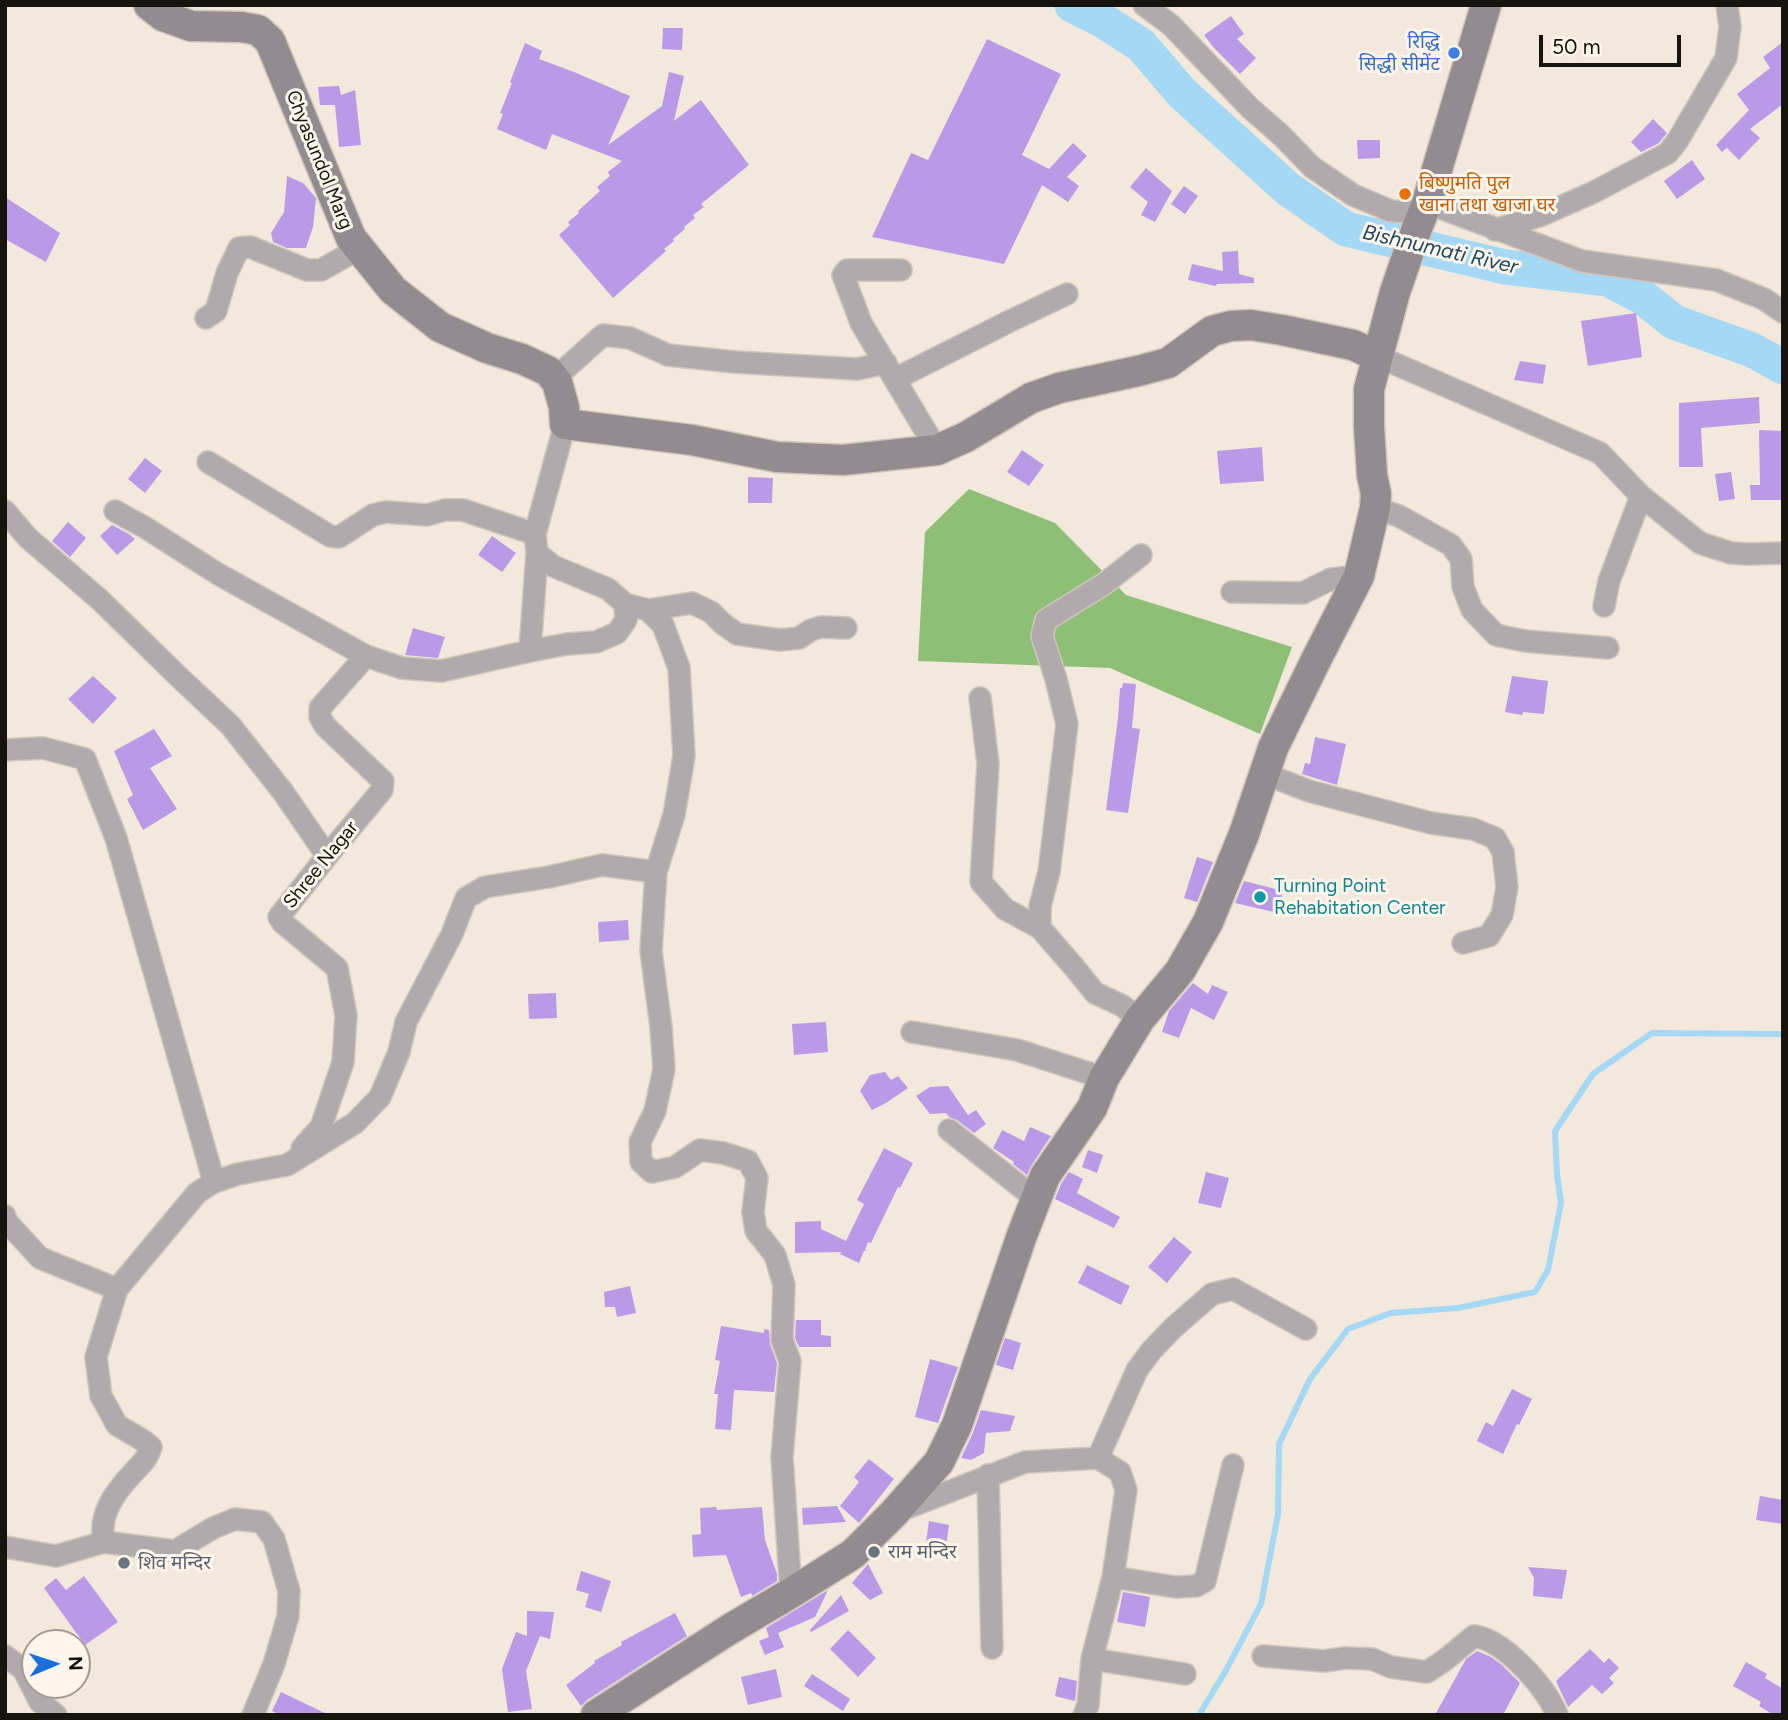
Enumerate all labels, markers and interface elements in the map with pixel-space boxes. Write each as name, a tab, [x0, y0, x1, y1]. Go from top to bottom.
scale bar	[1543, 21, 1685, 65]
place label: रिद्धि सिद्धी सीमेंट	[1359, 31, 1440, 75]
text: 50 m	[1552, 34, 1601, 59]
marker: रिद्धि सिद्धी सीमेंट	[1446, 45, 1462, 61]
street label: Chyasundol Marg	[281, 87, 357, 233]
place label: बिष्णुमति पुल खाना तथा खाजा घर	[1419, 172, 1555, 216]
marker: बिष्णुमति पुल खाना तथा खाजा घर	[1397, 186, 1413, 202]
water label: Bishnumati River	[1360, 220, 1520, 280]
street label: Shree Nagar	[279, 817, 363, 913]
place label: Turning Point Rehabitation Center	[1274, 875, 1445, 919]
marker: Turning Point Rehabitation Center	[1252, 889, 1268, 905]
place label: राम मन्दिर	[888, 1541, 957, 1563]
marker: राम मन्दिर	[866, 1544, 882, 1560]
place label: शिव मन्दिर	[138, 1552, 211, 1574]
marker: शिव मन्दिर	[116, 1555, 132, 1571]
north arrow	[21, 1629, 91, 1699]
text: N	[64, 1656, 87, 1671]

